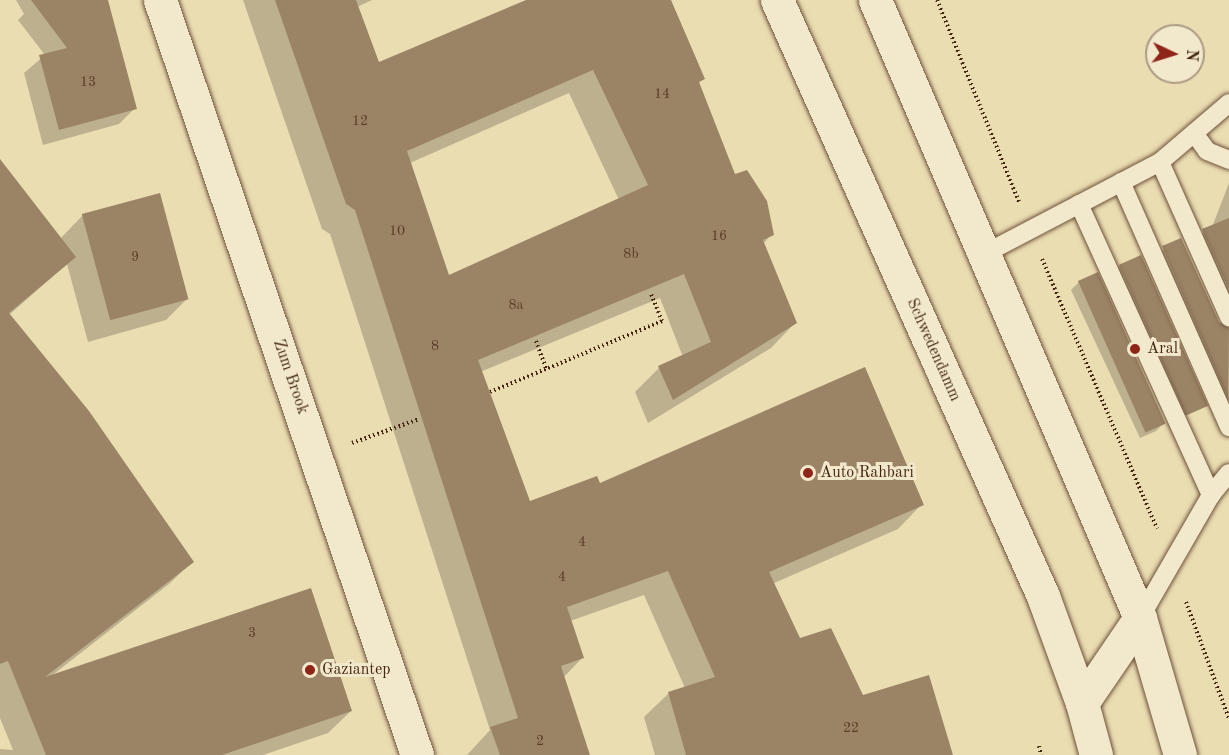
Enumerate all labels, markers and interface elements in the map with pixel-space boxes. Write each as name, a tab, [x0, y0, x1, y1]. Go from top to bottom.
north arrow	[1145, 24, 1205, 84]
text: N	[1183, 48, 1199, 62]
house number: 13	[80, 74, 96, 90]
house number: 14	[654, 86, 670, 102]
house number: 12	[352, 113, 368, 129]
house number: 10	[389, 223, 405, 239]
house number: 16	[711, 228, 727, 244]
house number: 8b	[623, 246, 639, 262]
house number: 9	[131, 249, 139, 265]
street label: Schwedendamm	[902, 296, 964, 404]
house number: 8a	[508, 297, 524, 313]
street label: Zum Brook	[268, 337, 312, 417]
house number: 8	[431, 338, 439, 354]
place label: Aral	[1147, 339, 1178, 359]
marker: Aral	[1128, 342, 1142, 356]
place label: Auto Rahbari	[820, 463, 914, 483]
marker: Auto Rahbari	[801, 466, 815, 480]
house number: 4	[578, 534, 586, 550]
house number: 4	[558, 569, 566, 585]
house number: 3	[248, 625, 256, 641]
place label: Gaziantep	[322, 660, 391, 680]
marker: Gaziantep	[303, 663, 317, 677]
house number: 22	[843, 720, 859, 736]
house number: 2	[536, 733, 544, 749]

